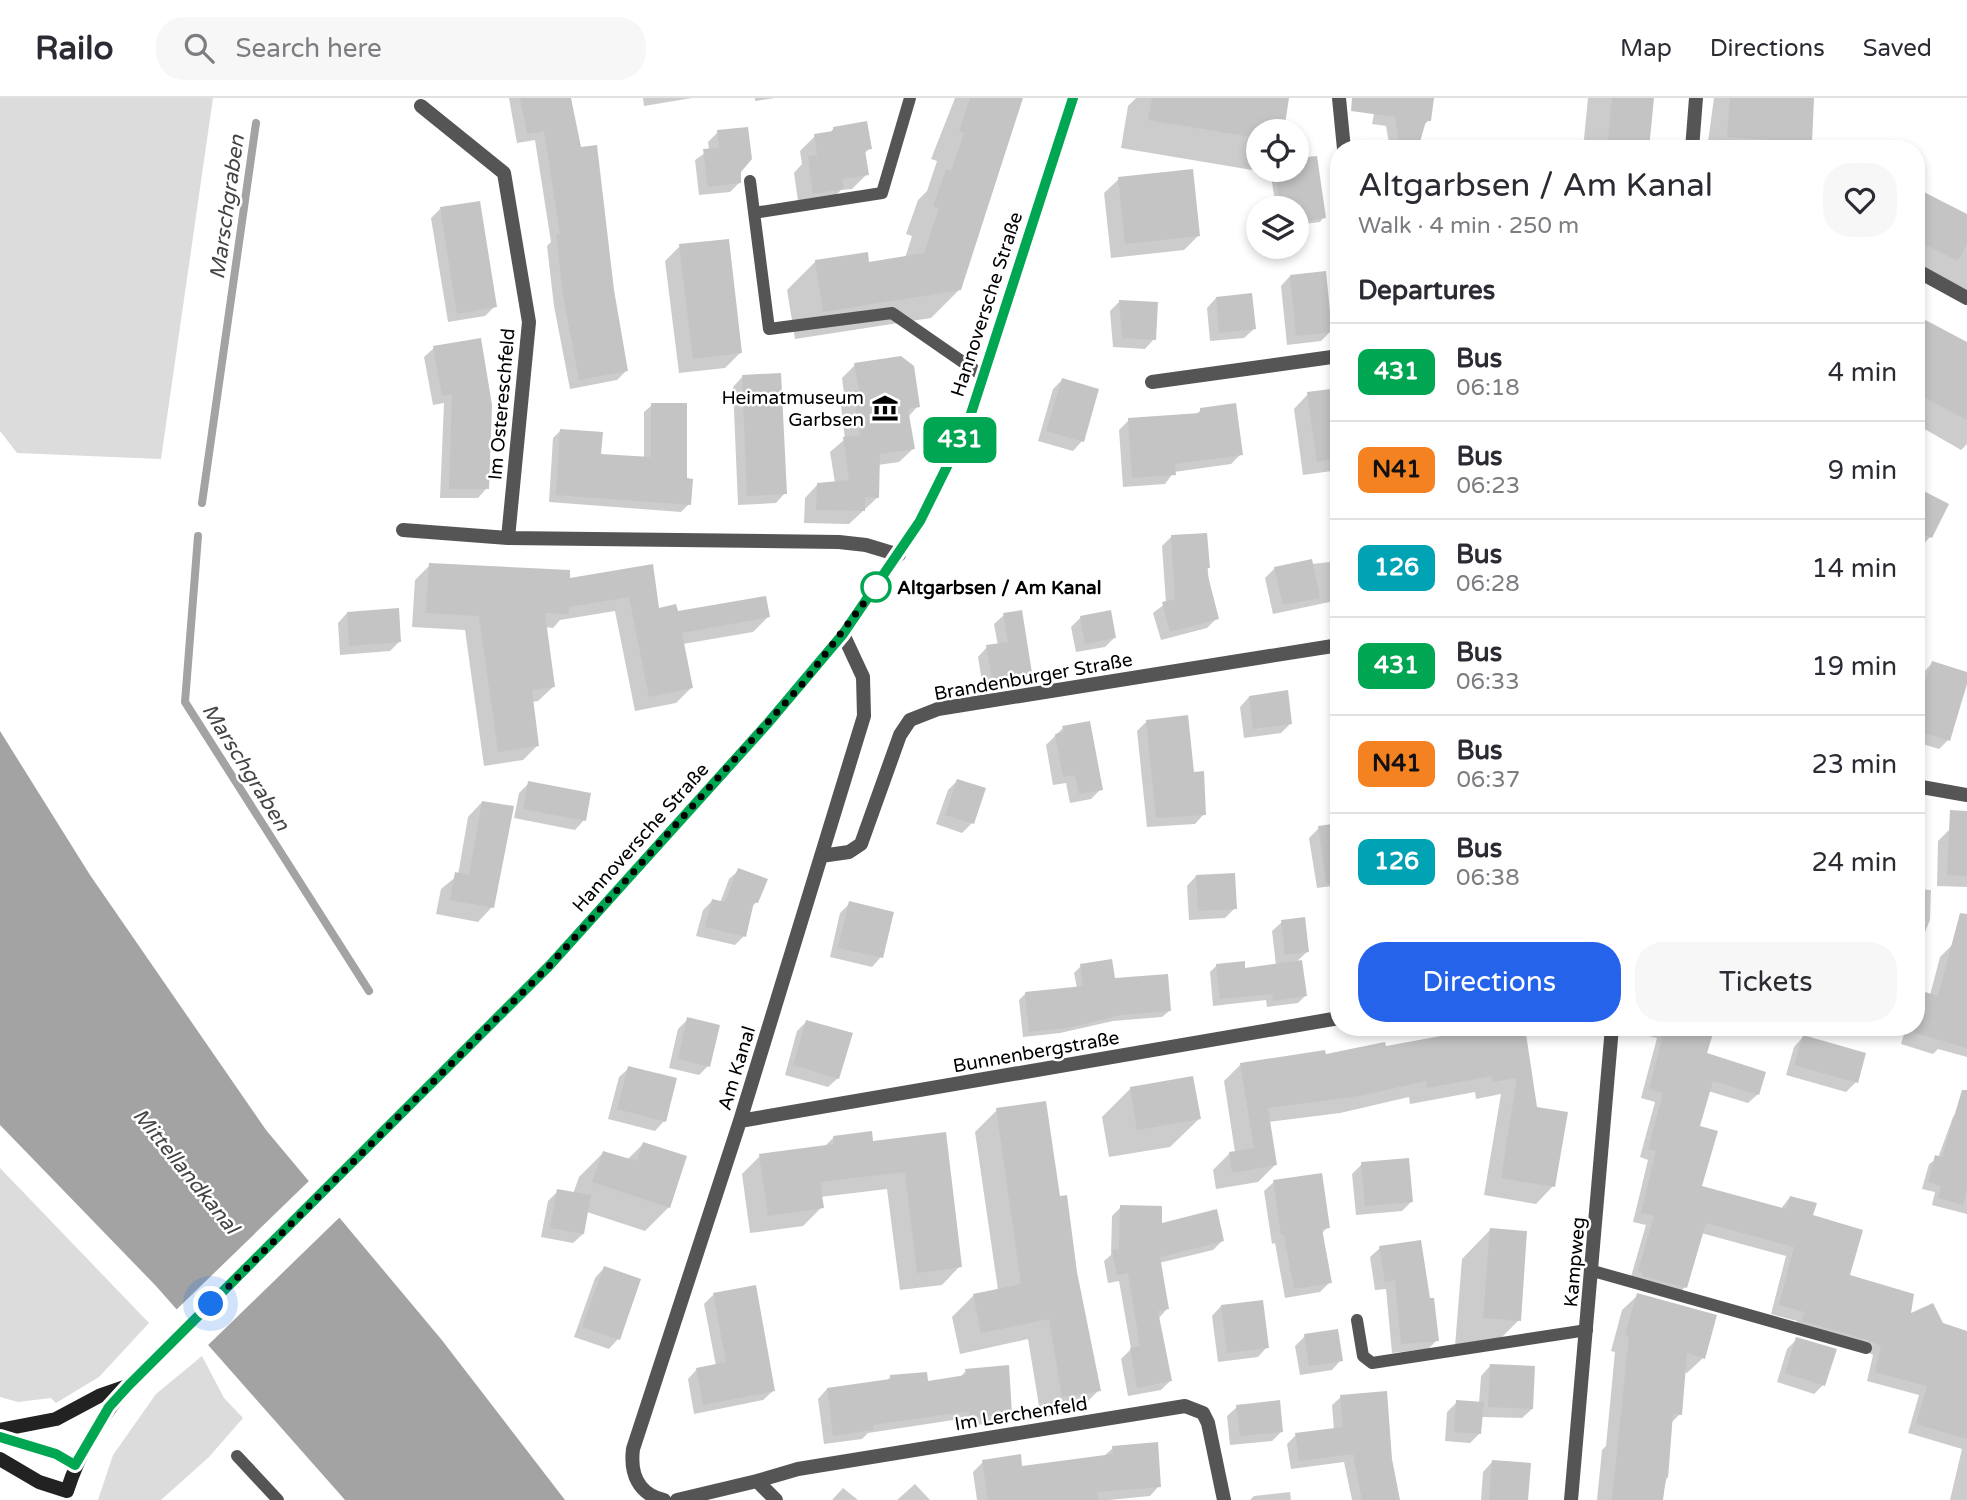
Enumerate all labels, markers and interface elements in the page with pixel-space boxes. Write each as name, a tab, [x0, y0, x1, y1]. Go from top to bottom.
search box	[156, 17, 646, 80]
text: Railo	[35, 29, 114, 68]
icon: search	[180, 29, 218, 67]
text: Search here	[236, 33, 382, 64]
text: Map	[1620, 34, 1672, 63]
text: Directions	[1710, 34, 1825, 63]
text: Saved	[1863, 34, 1932, 63]
map controls	[1246, 119, 1309, 259]
button: locate	[1246, 119, 1309, 182]
water label: Marschgraben	[205, 132, 250, 281]
button: heart	[1823, 163, 1897, 237]
text: Altgarbsen / Am Kanal	[1358, 166, 1713, 205]
button: layers	[1246, 196, 1309, 259]
street label: Hannoversche Straße	[947, 209, 1027, 399]
text: Walk · 4 min · 250 m	[1358, 212, 1579, 240]
text: Departures	[1358, 275, 1495, 306]
street label: Im Ostereschfeld	[484, 327, 520, 481]
text: Bus	[1456, 343, 1502, 374]
text: 431	[1374, 357, 1419, 386]
text: 4 min	[1828, 357, 1897, 388]
text: 06:18	[1456, 374, 1520, 402]
place label: Heimatmuseum Garbsen	[721, 387, 864, 431]
museum icon: Heimatmuseum Garbsen	[870, 393, 900, 423]
line badge: 431	[920, 417, 1000, 463]
text: 431	[937, 425, 983, 454]
text: Bus	[1456, 441, 1503, 472]
text: N41	[1372, 455, 1421, 484]
text: 9 min	[1828, 455, 1897, 486]
text: 06:23	[1456, 472, 1520, 500]
text: Bus	[1456, 539, 1502, 570]
text: 126	[1374, 553, 1419, 582]
text: 14 min	[1811, 553, 1897, 584]
text: 06:28	[1456, 570, 1520, 598]
marker: Altgarbsen / Am Kanal	[861, 572, 891, 602]
place label: Altgarbsen / Am Kanal	[897, 577, 1101, 600]
text: Bus	[1456, 637, 1502, 668]
street label: Brandenburger Straße	[932, 649, 1134, 705]
text: 431	[1374, 651, 1419, 680]
text: 19 min	[1811, 651, 1897, 682]
text: 06:33	[1456, 668, 1520, 696]
water label: Marschgraben	[196, 699, 295, 836]
text: Bus	[1456, 735, 1503, 766]
text: N41	[1372, 749, 1421, 778]
text: 23 min	[1811, 749, 1897, 780]
street label: Hannoversche Straße	[568, 759, 713, 917]
text: 06:37	[1456, 766, 1520, 794]
text: Bus	[1456, 833, 1502, 864]
text: 126	[1374, 847, 1419, 876]
text: 24 min	[1811, 847, 1897, 878]
text: 06:38	[1456, 864, 1520, 892]
button: Directions	[1358, 942, 1621, 1022]
button: Tickets	[1635, 942, 1897, 1022]
street label: Am Kanal	[714, 1024, 760, 1113]
street label: Bunnenbergstraße	[951, 1027, 1121, 1077]
water label: Mittellandkanal	[127, 1104, 246, 1241]
street label: Kampweg	[1560, 1216, 1590, 1308]
your location	[193, 1286, 228, 1321]
street label: Im Lerchenfeld	[953, 1393, 1089, 1435]

